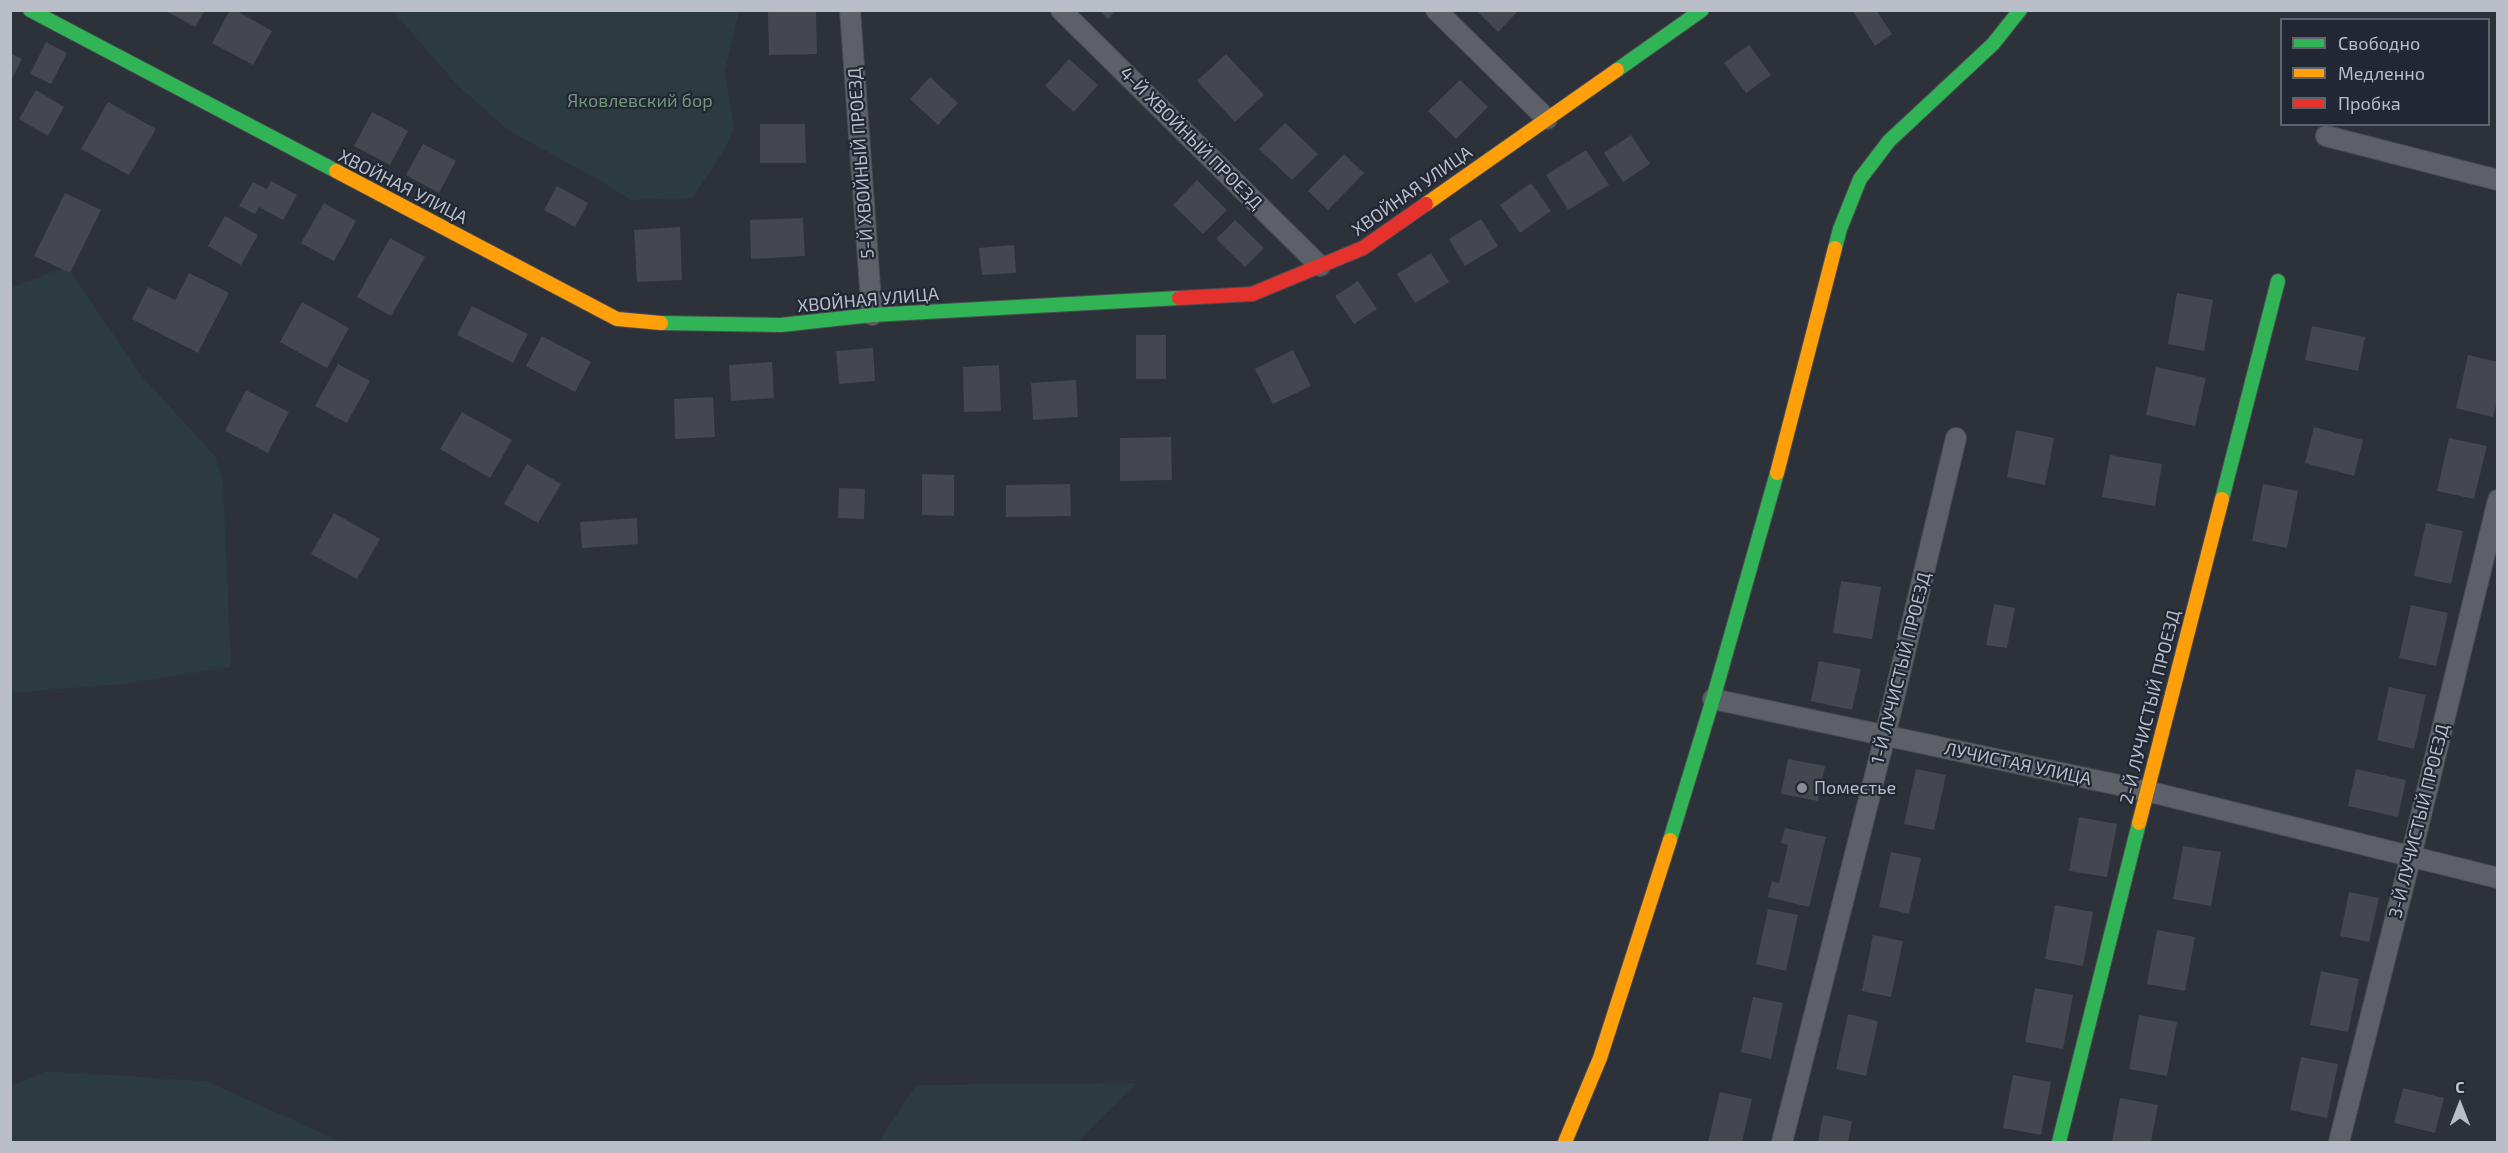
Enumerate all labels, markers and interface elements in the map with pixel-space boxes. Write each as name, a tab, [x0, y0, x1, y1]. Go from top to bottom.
legend	[2280, 18, 2490, 126]
text: Свободно	[2338, 32, 2420, 54]
street label: 4-Й ХВОЙНЫЙ ПРОЕЗД	[1115, 62, 1267, 214]
text: Медленно	[2338, 62, 2425, 84]
street label: 5-Й ХВОЙНЫЙ ПРОЕЗД	[844, 67, 878, 259]
park label: Яковлевский бор	[567, 90, 713, 112]
text: Пробка	[2338, 92, 2401, 114]
street label: ХВОЙНАЯ УЛИЦА	[1348, 141, 1476, 241]
street label: ХВОЙНАЯ УЛИЦА	[335, 145, 471, 229]
street label: ХВОЙНАЯ УЛИЦА	[796, 283, 940, 317]
street label: 1-Й ЛУЧИСТЫЙ ПРОЕЗД	[1867, 570, 1935, 766]
street label: 2-Й ЛУЧИСТЫЙ ПРОЕЗД	[2115, 607, 2185, 807]
street label: 3-Й ЛУЧИСТЫЙ ПРОЕЗД	[2384, 722, 2454, 920]
street label: ЛУЧИСТАЯ УЛИЦА	[1943, 738, 2093, 790]
place label: Поместье	[1814, 777, 1896, 799]
marker: Поместье	[1795, 781, 1809, 795]
north arrow	[2430, 1075, 2490, 1135]
text: С	[2455, 1077, 2465, 1096]

